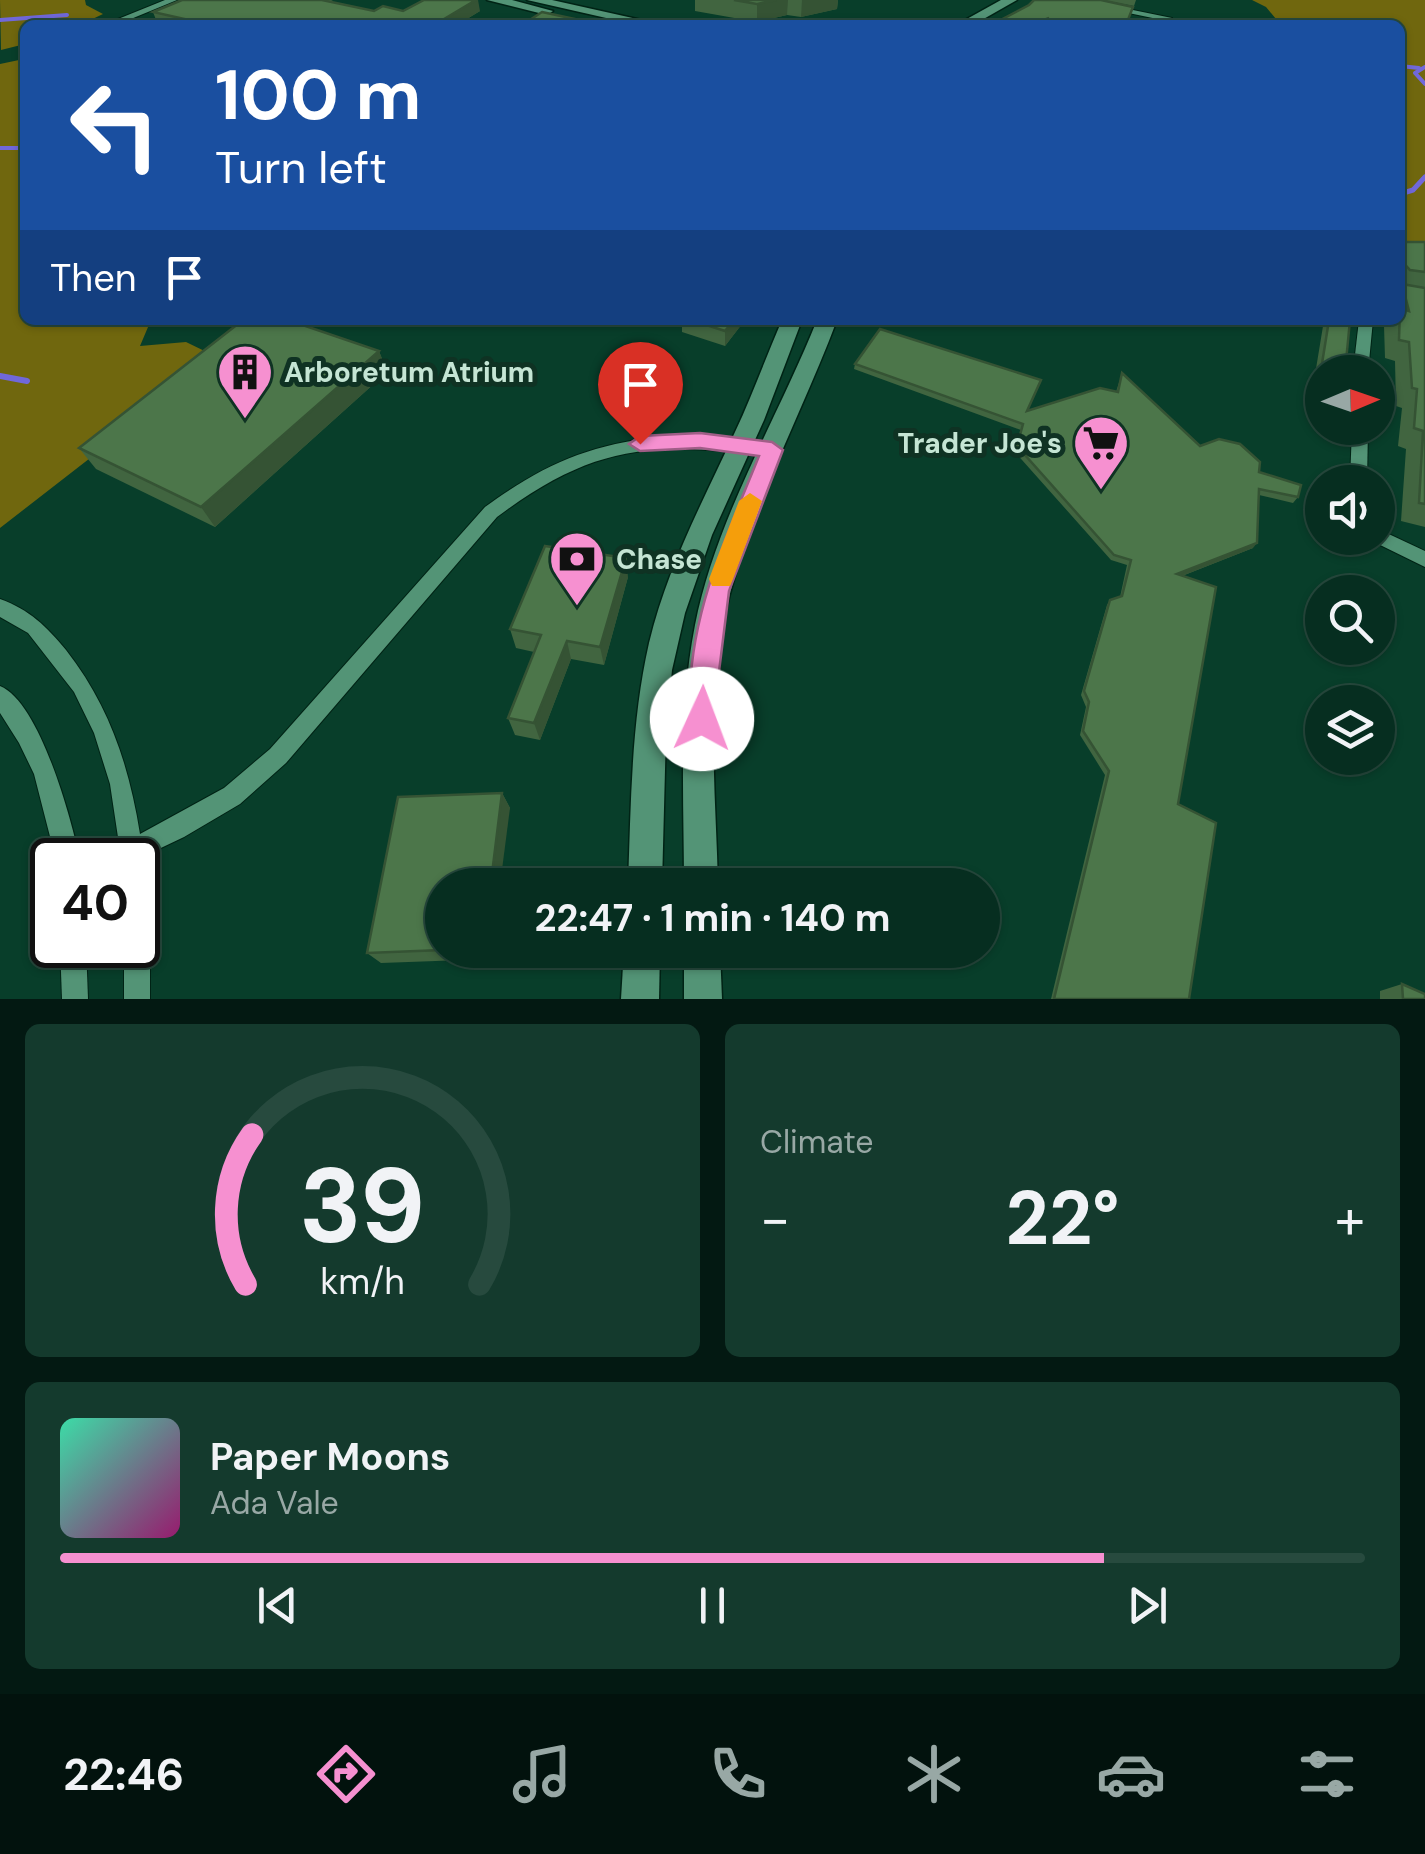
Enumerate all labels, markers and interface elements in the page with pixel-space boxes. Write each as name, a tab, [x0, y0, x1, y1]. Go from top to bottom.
text: 100 m	[215, 50, 421, 141]
icon: left	[50, 60, 180, 190]
text: Turn left	[215, 138, 387, 197]
icon: arrive	[157, 250, 212, 305]
text: Then	[50, 253, 137, 303]
building icon: Arboretum Atrium	[215, 342, 275, 421]
pin	[598, 342, 683, 445]
place label: Arboretum Atrium	[284, 354, 534, 391]
north arrow	[1305, 355, 1395, 445]
map controls	[1305, 355, 1395, 775]
icon: arrive	[613, 357, 668, 412]
supermarket icon: Trader Joe's	[1071, 413, 1131, 492]
place label: Trader Joe's	[897, 425, 1062, 462]
button: sound	[1305, 465, 1395, 555]
bank icon: Chase	[547, 529, 607, 608]
place label: Chase	[616, 541, 702, 578]
button: search	[1305, 575, 1395, 665]
position arrow	[650, 667, 754, 771]
button: layers	[1305, 685, 1395, 775]
speed limit sign: 40	[30, 838, 160, 968]
text: 22:47 · 1 min · 140 m	[535, 893, 890, 943]
text: Climate	[760, 1121, 874, 1163]
text: 39	[299, 1139, 426, 1274]
text: 22°	[1006, 1170, 1119, 1267]
text: −	[760, 1183, 790, 1255]
text: +	[1335, 1183, 1365, 1255]
text: km/h	[320, 1259, 405, 1305]
text: Paper Moons	[210, 1432, 450, 1482]
text: Ada Vale	[210, 1482, 339, 1524]
icon: previous	[250, 1578, 305, 1633]
icon: pause	[685, 1578, 740, 1633]
icon: next	[1120, 1578, 1175, 1633]
icon: directions	[311, 1739, 381, 1809]
icon: music	[507, 1739, 577, 1809]
icon: phone	[703, 1739, 773, 1809]
icon: climate	[899, 1739, 969, 1809]
icon: car	[1096, 1739, 1166, 1809]
icon: filters	[1292, 1739, 1362, 1809]
text: 22:46	[63, 1745, 184, 1804]

